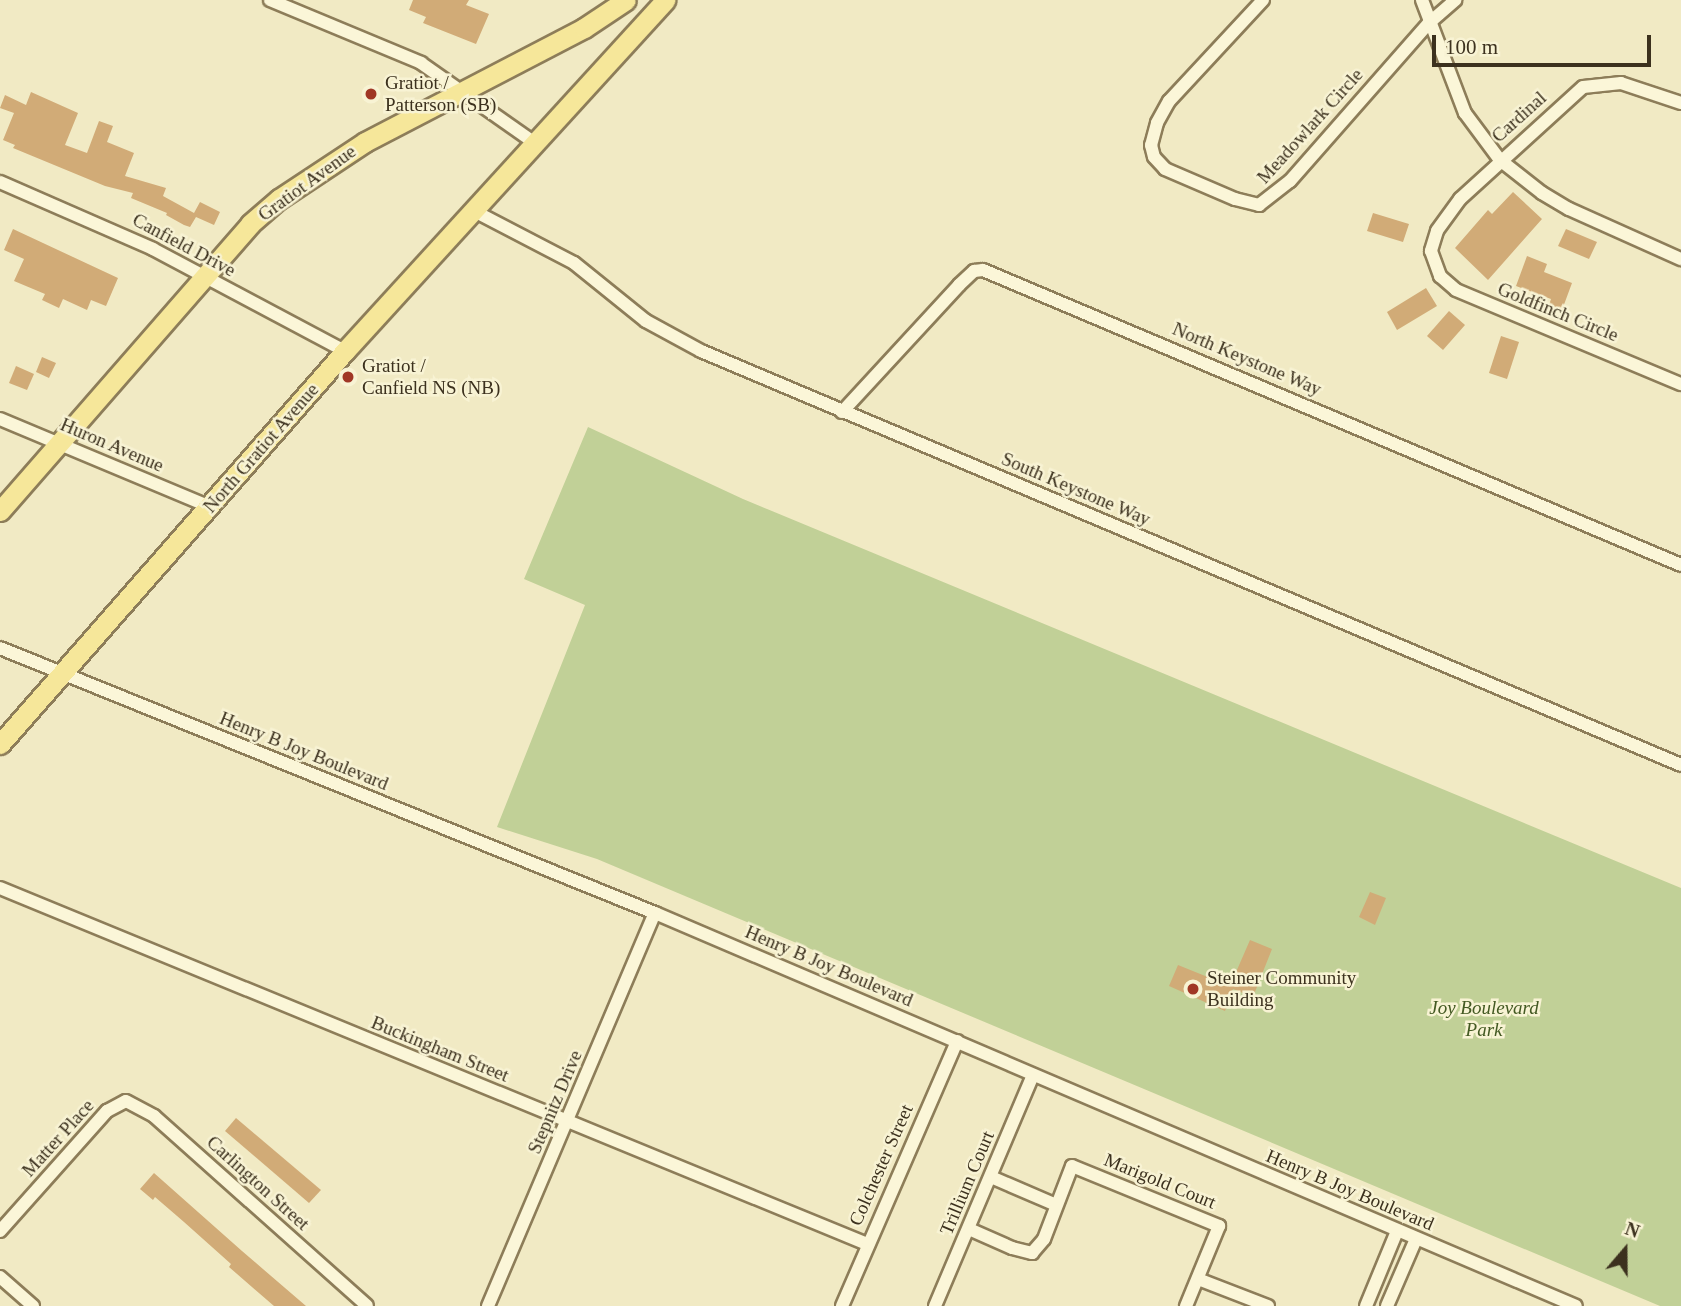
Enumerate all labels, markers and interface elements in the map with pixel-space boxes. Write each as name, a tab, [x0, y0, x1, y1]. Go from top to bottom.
scale bar	[1436, 21, 1655, 65]
text: 100 m	[1445, 35, 1498, 59]
street label: Meadowlark Circle	[1252, 64, 1368, 188]
place label: Gratiot / Patterson (SB)	[385, 72, 496, 116]
marker: Gratiot / Patterson (SB)	[363, 86, 379, 102]
street label: Cardinal	[1487, 87, 1551, 147]
street label: Gratiot Avenue	[253, 140, 361, 226]
street label: Canfield Drive	[129, 208, 239, 282]
street label: Goldfinch Circle	[1494, 277, 1622, 347]
street label: North Keystone Way	[1169, 317, 1325, 401]
place label: Gratiot / Canfield NS (NB)	[362, 355, 500, 399]
marker: Gratiot / Canfield NS (NB)	[340, 369, 356, 385]
street label: North Gratiot Avenue	[198, 378, 324, 518]
street label: Huron Avenue	[56, 413, 168, 477]
street label: South Keystone Way	[998, 447, 1154, 531]
street label: Henry B Joy Boulevard	[216, 707, 392, 795]
street label: Henry B Joy Boulevard	[742, 920, 916, 1012]
place label: Steiner Community Building	[1207, 967, 1356, 1011]
marker: Steiner Community Building	[1185, 981, 1201, 997]
park label: Joy Boulevard Park	[1429, 997, 1539, 1041]
street label: Buckingham Street	[368, 1011, 512, 1087]
street label: Stepnitz Drive	[523, 1047, 587, 1157]
street label: Matter Place	[17, 1095, 99, 1181]
street label: Colchester Street	[844, 1101, 918, 1229]
street label: Trillium Court	[935, 1128, 999, 1238]
street label: Carlington Street	[202, 1131, 314, 1235]
street label: Henry B Joy Boulevard	[1263, 1144, 1437, 1236]
street label: Marigold Court	[1101, 1148, 1219, 1214]
north arrow	[1590, 1215, 1660, 1285]
text: N	[1622, 1218, 1642, 1242]

